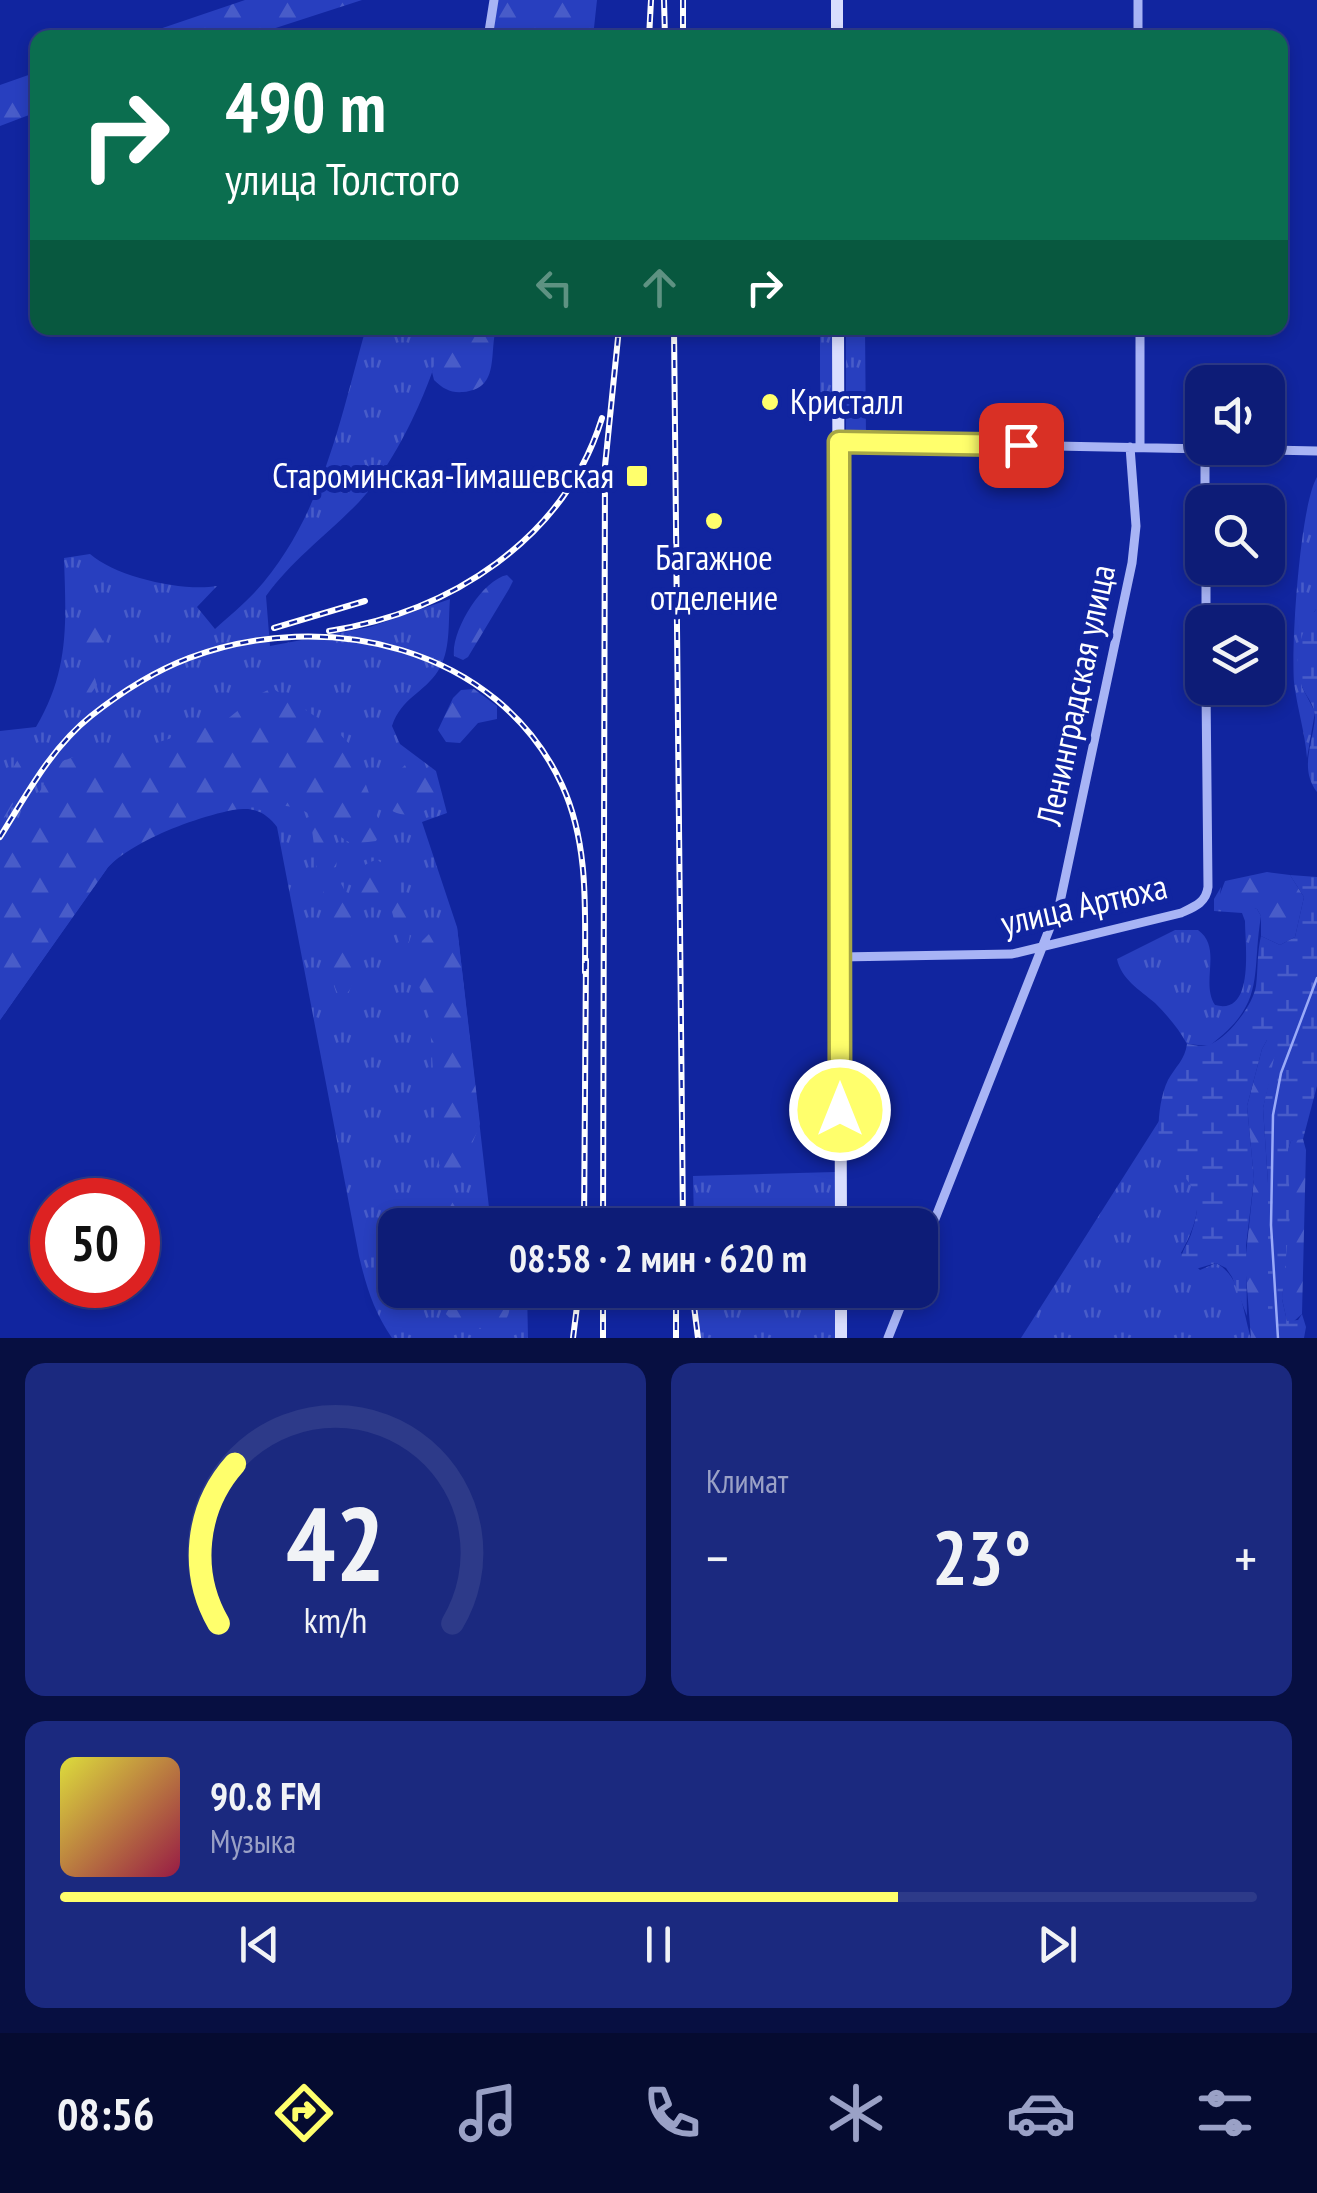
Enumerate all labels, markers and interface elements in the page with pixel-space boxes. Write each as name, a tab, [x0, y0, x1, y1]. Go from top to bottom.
text: 490 m	[225, 61, 386, 151]
icon: right	[60, 70, 190, 200]
text: улица Толстого	[225, 149, 460, 207]
icon: left	[527, 260, 582, 315]
icon: ahead	[632, 260, 687, 315]
icon: right	[737, 260, 792, 315]
map controls	[1185, 365, 1285, 705]
button: sound	[1185, 365, 1285, 465]
place label: Кристалл	[790, 378, 904, 424]
marker: Кристалл	[759, 391, 781, 413]
pin	[979, 403, 1064, 488]
icon: arrive	[994, 418, 1049, 473]
place label: Староминская-Тимашевская	[272, 452, 614, 498]
marker: Староминская-Тимашевская	[624, 463, 650, 489]
button: search	[1185, 485, 1285, 585]
marker: Багажное отделение	[703, 510, 725, 532]
place label: Багажное отделение	[650, 534, 778, 620]
street label: Ленинградская улица	[1025, 560, 1125, 830]
button: layers	[1185, 605, 1285, 705]
street label: улица Артюха	[996, 863, 1171, 945]
position arrow	[788, 1058, 892, 1162]
speed limit sign: 50	[30, 1178, 160, 1308]
text: 08:58 · 2 мин · 620 m	[509, 1233, 807, 1282]
text: Климат	[706, 1460, 788, 1502]
text: 42	[286, 1475, 385, 1610]
text: 23°	[932, 1509, 1031, 1606]
text: −	[706, 1522, 729, 1593]
text: +	[1234, 1522, 1257, 1593]
text: km/h	[304, 1597, 367, 1643]
text: 90.8 FM	[210, 1771, 322, 1820]
text: Музыка	[210, 1820, 296, 1862]
icon: previous	[232, 1917, 287, 1972]
icon: pause	[631, 1917, 686, 1972]
icon: next	[1030, 1917, 1085, 1972]
icon: directions	[269, 2078, 339, 2148]
icon: music	[453, 2078, 523, 2148]
icon: phone	[637, 2078, 707, 2148]
icon: climate	[821, 2078, 891, 2148]
icon: car	[1006, 2078, 1076, 2148]
icon: filters	[1190, 2078, 1260, 2148]
text: 08:56	[57, 2084, 154, 2142]

